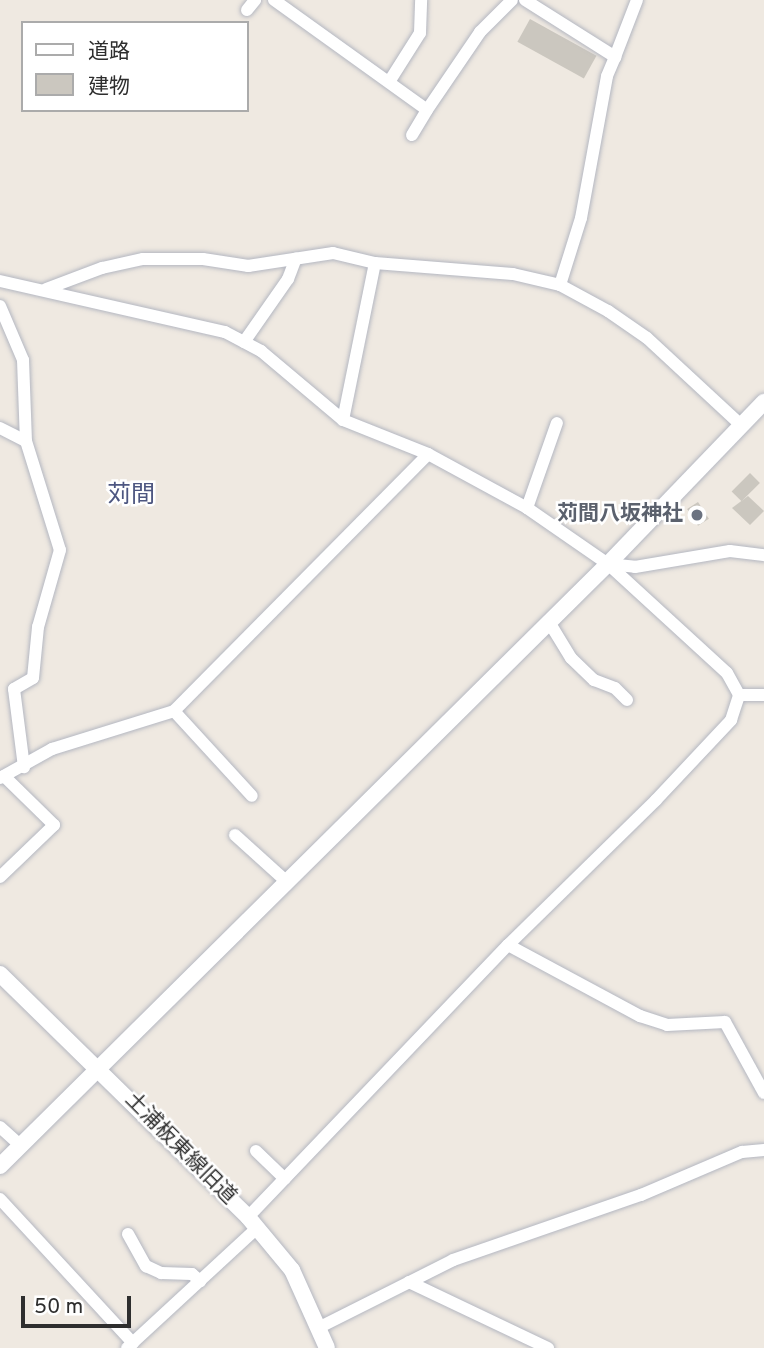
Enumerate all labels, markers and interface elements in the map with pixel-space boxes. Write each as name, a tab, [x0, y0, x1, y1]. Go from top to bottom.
legend	[21, 21, 248, 112]
text: 道路	[88, 39, 130, 66]
text: 建物	[88, 74, 130, 101]
district label: 苅間	[107, 483, 155, 511]
place label: 苅間八坂神社	[557, 502, 683, 528]
marker: 苅間八坂神社	[689, 507, 705, 523]
street label: 土浦板東線旧道	[119, 1088, 241, 1210]
scale bar	[24, 1282, 135, 1326]
text: 50 m	[34, 1294, 83, 1321]

